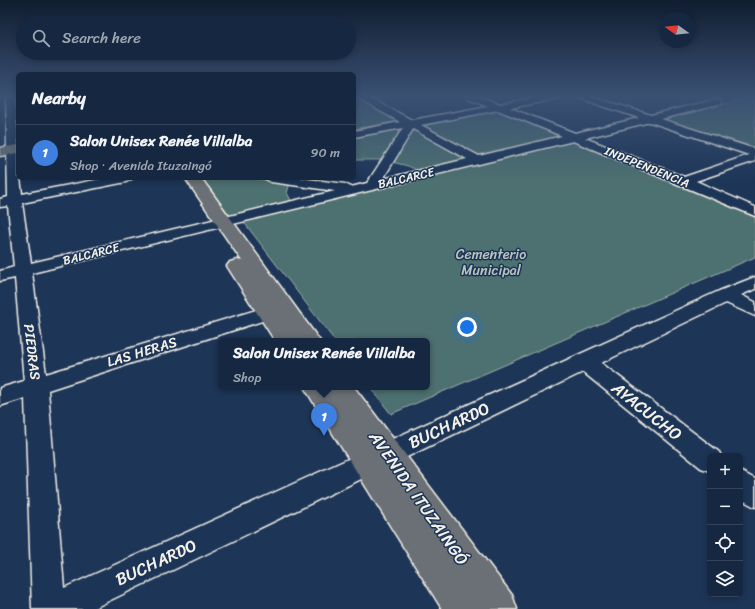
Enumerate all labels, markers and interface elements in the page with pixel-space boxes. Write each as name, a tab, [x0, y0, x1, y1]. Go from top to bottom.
north arrow	[659, 12, 695, 48]
search box	[16, 16, 356, 60]
text: Search here	[62, 25, 141, 51]
icon: search	[30, 27, 52, 49]
text: Nearby	[32, 83, 86, 113]
text: Salon Unisex Renée Villalba	[70, 128, 252, 154]
street label: INDEPENDENCIA	[600, 140, 693, 194]
text: 1	[42, 141, 48, 164]
text: 90 m	[310, 141, 340, 164]
text: Shop · Avenida Ituzaingó	[70, 154, 212, 177]
street label: BALCARCE	[376, 161, 438, 195]
street label: BALCARCE	[60, 236, 123, 272]
park label: Cementerio Municipal	[456, 242, 526, 283]
your location	[457, 317, 477, 337]
street label: PIEDRAS	[16, 322, 48, 382]
street label: LAS HERAS	[104, 329, 180, 375]
popup	[218, 338, 430, 390]
text: Salon Unisex Renée Villalba	[233, 340, 415, 366]
text: Shop	[233, 366, 261, 389]
street label: AYACUCHO	[604, 373, 689, 448]
street label: BUCHARDO	[403, 393, 495, 457]
pin: 1	[311, 403, 337, 436]
street label: AVENIDA ITUZAINGÓ	[361, 424, 477, 572]
map controls	[707, 453, 743, 597]
button: +	[707, 453, 743, 489]
button: −	[707, 489, 743, 525]
button: locate	[707, 525, 743, 561]
street label: BUCHARDO	[110, 530, 202, 594]
button: layers	[707, 561, 743, 597]

